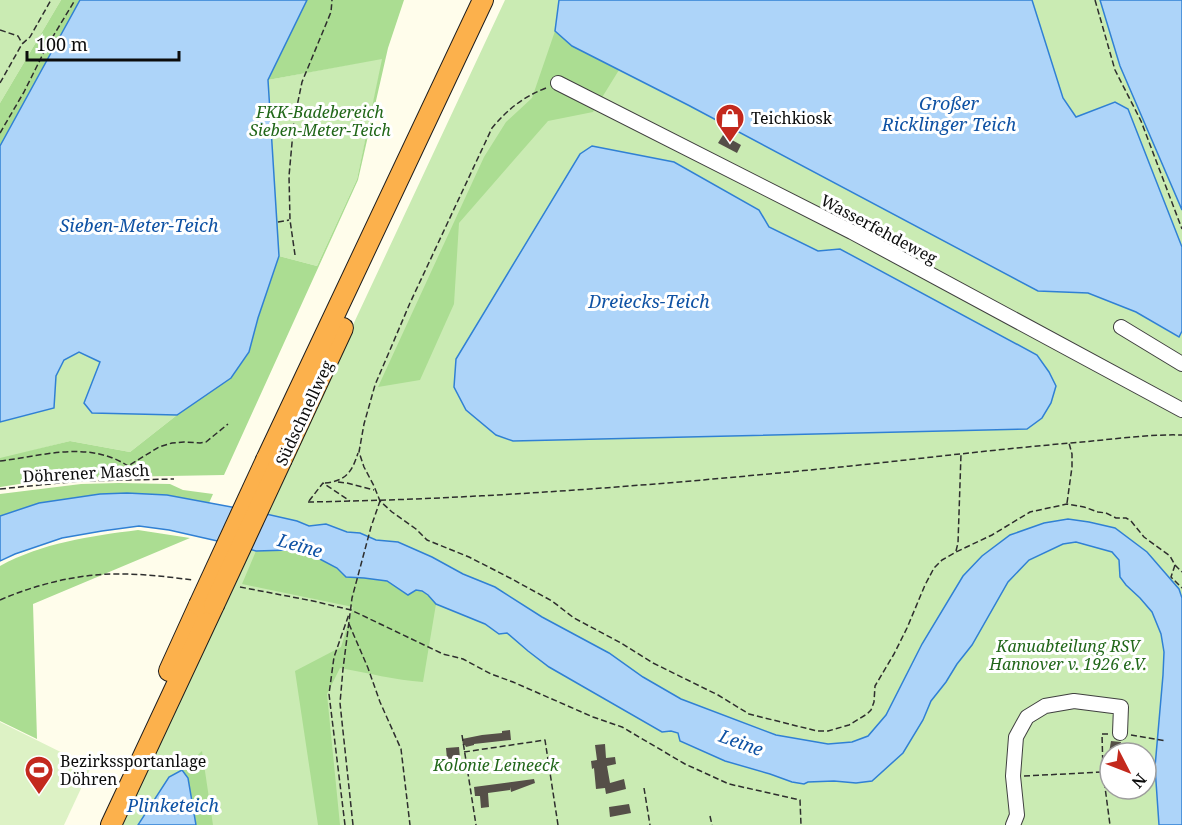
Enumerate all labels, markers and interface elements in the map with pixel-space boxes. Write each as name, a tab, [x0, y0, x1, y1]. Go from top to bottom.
scale bar	[27, 24, 178, 62]
text: 100 m	[36, 32, 88, 56]
water label: Großer Ricklinger Teich	[881, 91, 1016, 136]
park label: FKK-Badebereich Sieben-Meter-Teich	[249, 101, 391, 141]
shop icon: Teichkiosk	[714, 102, 746, 144]
place label: Teichkiosk	[751, 107, 833, 129]
street label: Wasserfehdeweg	[817, 189, 942, 269]
water label: Sieben-Meter-Teich	[59, 213, 219, 237]
water label: Dreiecks-Teich	[587, 289, 710, 313]
street label: Südschnellweg	[270, 356, 338, 469]
street label: Döhrener Masch	[22, 459, 150, 487]
water label: Leine	[274, 527, 325, 563]
park label: Kanuabteilung RSV Hannover v. 1926 e.V.	[988, 635, 1147, 675]
water label: Leine	[715, 723, 767, 761]
north arrow	[1098, 741, 1158, 801]
place label: Bezirkssportanlage Döhren	[60, 750, 206, 790]
sports icon: Bezirkssportanlage Döhren	[23, 754, 55, 796]
park label: Kolonie Leineeck	[432, 754, 560, 776]
text: N	[1126, 769, 1152, 793]
water label: Plinketeich	[126, 793, 219, 817]

